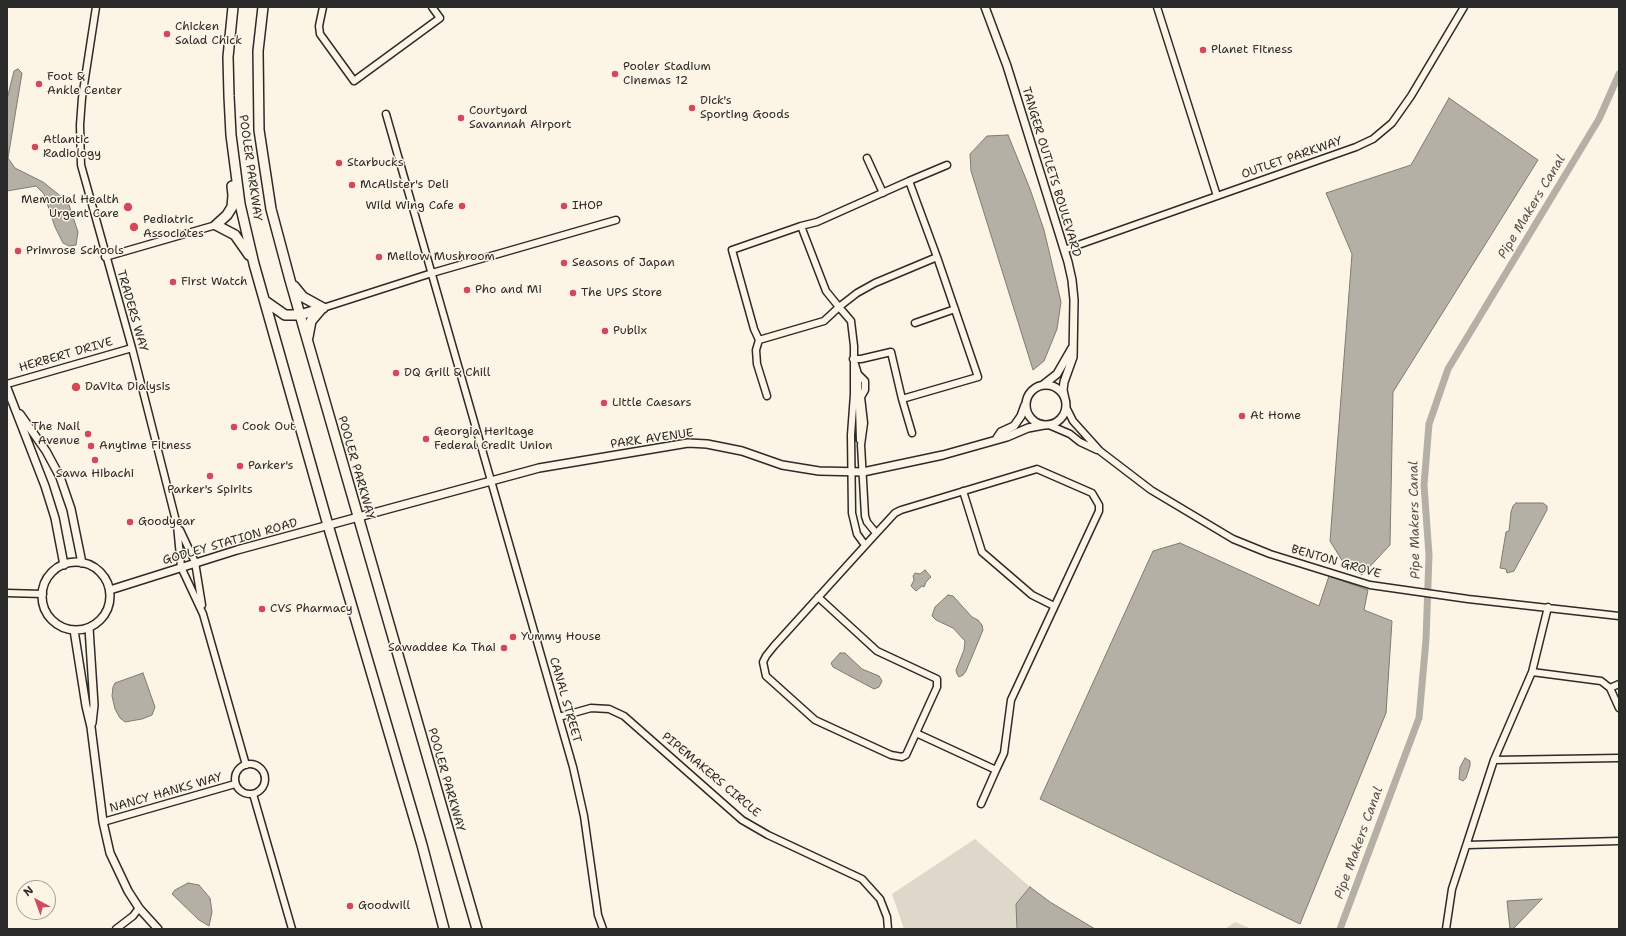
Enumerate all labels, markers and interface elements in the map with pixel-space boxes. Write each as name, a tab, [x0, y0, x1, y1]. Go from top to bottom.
place label: Chicken Salad Chick	[175, 20, 242, 48]
marker: Chicken Salad Chick	[162, 29, 172, 39]
place label: Planet Fitness	[1211, 43, 1293, 57]
marker: Planet Fitness	[1198, 45, 1208, 55]
place label: Pooler Stadium Cinemas 12	[623, 60, 711, 88]
marker: Pooler Stadium Cinemas 12	[610, 69, 620, 79]
place label: Foot & Ankle Center	[47, 70, 122, 98]
marker: Foot & Ankle Center	[34, 79, 44, 89]
street label: TANGER OUTLETS BOULEVARD	[1018, 85, 1084, 259]
place label: Dick's Sporting Goods	[700, 94, 790, 122]
marker: Dick's Sporting Goods	[687, 103, 697, 113]
place label: Courtyard Savannah Airport	[469, 104, 572, 132]
marker: Courtyard Savannah Airport	[456, 113, 466, 123]
street label: POOLER PARKWAY	[235, 114, 265, 222]
place label: Atlantic Radiology	[43, 133, 101, 161]
street label: OUTLET PARKWAY	[1240, 134, 1344, 182]
marker: Atlantic Radiology	[30, 142, 40, 152]
water label: Pipe Makers Canal	[1495, 152, 1569, 262]
place label: Starbucks	[347, 156, 404, 170]
marker: Starbucks	[334, 158, 344, 168]
place label: McAlister's Deli	[360, 178, 449, 192]
marker: McAlister's Deli	[347, 180, 357, 190]
place label: Memorial Health Urgent Care	[21, 193, 119, 221]
place label: Wild Wing Cafe	[365, 199, 454, 213]
place label: IHOP	[572, 199, 603, 213]
marker: Memorial Health Urgent Care	[122, 201, 134, 213]
marker: Wild Wing Cafe	[457, 201, 467, 211]
marker: IHOP	[559, 201, 569, 211]
place label: Pediatric Associates	[143, 213, 204, 241]
marker: Pediatric Associates	[128, 221, 140, 233]
place label: Primrose Schools	[26, 244, 124, 258]
marker: Primrose Schools	[13, 246, 23, 256]
place label: Mellow Mushroom	[387, 250, 495, 264]
marker: Mellow Mushroom	[374, 252, 384, 262]
place label: Seasons of Japan	[572, 256, 675, 270]
marker: Seasons of Japan	[559, 258, 569, 268]
street label: TRADERS WAY	[113, 268, 151, 354]
place label: First Watch	[181, 275, 248, 289]
marker: First Watch	[168, 277, 178, 287]
place label: Pho and Mi	[475, 283, 542, 297]
marker: Pho and Mi	[462, 285, 472, 295]
place label: The UPS Store	[581, 286, 662, 300]
marker: The UPS Store	[568, 288, 578, 298]
place label: Publix	[613, 324, 647, 338]
marker: Publix	[600, 326, 610, 336]
street label: HERBERT DRIVE	[17, 335, 115, 375]
place label: DQ Grill & Chill	[404, 366, 490, 380]
marker: DQ Grill & Chill	[391, 368, 401, 378]
place label: DaVita Dialysis	[85, 380, 170, 394]
marker: DaVita Dialysis	[70, 381, 82, 393]
place label: Little Caesars	[612, 396, 691, 410]
marker: Little Caesars	[599, 398, 609, 408]
place label: At Home	[1250, 409, 1301, 423]
marker: At Home	[1237, 411, 1247, 421]
street label: POOLER PARKWAY	[334, 414, 378, 522]
place label: The Nail Avenue	[31, 420, 80, 448]
place label: Cook Out	[242, 420, 295, 434]
marker: Cook Out	[229, 422, 239, 432]
place label: Georgia Heritage Federal Credit Union	[434, 425, 553, 453]
street label: PARK AVENUE	[610, 426, 694, 452]
marker: The Nail Avenue	[83, 429, 93, 439]
marker: Georgia Heritage Federal Credit Union	[421, 434, 431, 444]
place label: Anytime Fitness	[99, 439, 191, 453]
marker: Anytime Fitness	[86, 441, 96, 451]
marker: Sawa Hibachi	[90, 455, 100, 465]
place label: Parker's	[248, 459, 294, 473]
marker: Parker's	[235, 461, 245, 471]
water label: Pipe Makers Canal	[1406, 461, 1424, 579]
place label: Sawa Hibachi	[56, 467, 134, 481]
marker: Parker's Spirits	[205, 471, 215, 481]
place label: Parker's Spirits	[167, 483, 253, 497]
place label: Goodyear	[138, 515, 196, 529]
street label: GODLEY STATION ROAD	[161, 516, 299, 568]
marker: Goodyear	[125, 517, 135, 527]
street label: BENTON GROVE	[1289, 542, 1383, 582]
place label: CVS Pharmacy	[270, 602, 353, 616]
marker: CVS Pharmacy	[257, 604, 267, 614]
place label: Yummy House	[521, 630, 601, 644]
marker: Yummy House	[508, 632, 518, 642]
place label: Sawaddee Ka Thai	[388, 641, 496, 655]
marker: Sawaddee Ka Thai	[499, 643, 509, 653]
street label: CANAL STREET	[546, 656, 584, 744]
street label: POOLER PARKWAY	[424, 726, 468, 834]
street label: PIPEMAKERS CIRCLE	[659, 730, 763, 820]
street label: NANCY HANKS WAY	[108, 770, 224, 816]
water label: Pipe Makers Canal	[1331, 785, 1387, 901]
north arrow	[16, 880, 56, 920]
text: N	[20, 883, 37, 900]
place label: Goodwill	[358, 899, 410, 913]
marker: Goodwill	[345, 901, 355, 911]

